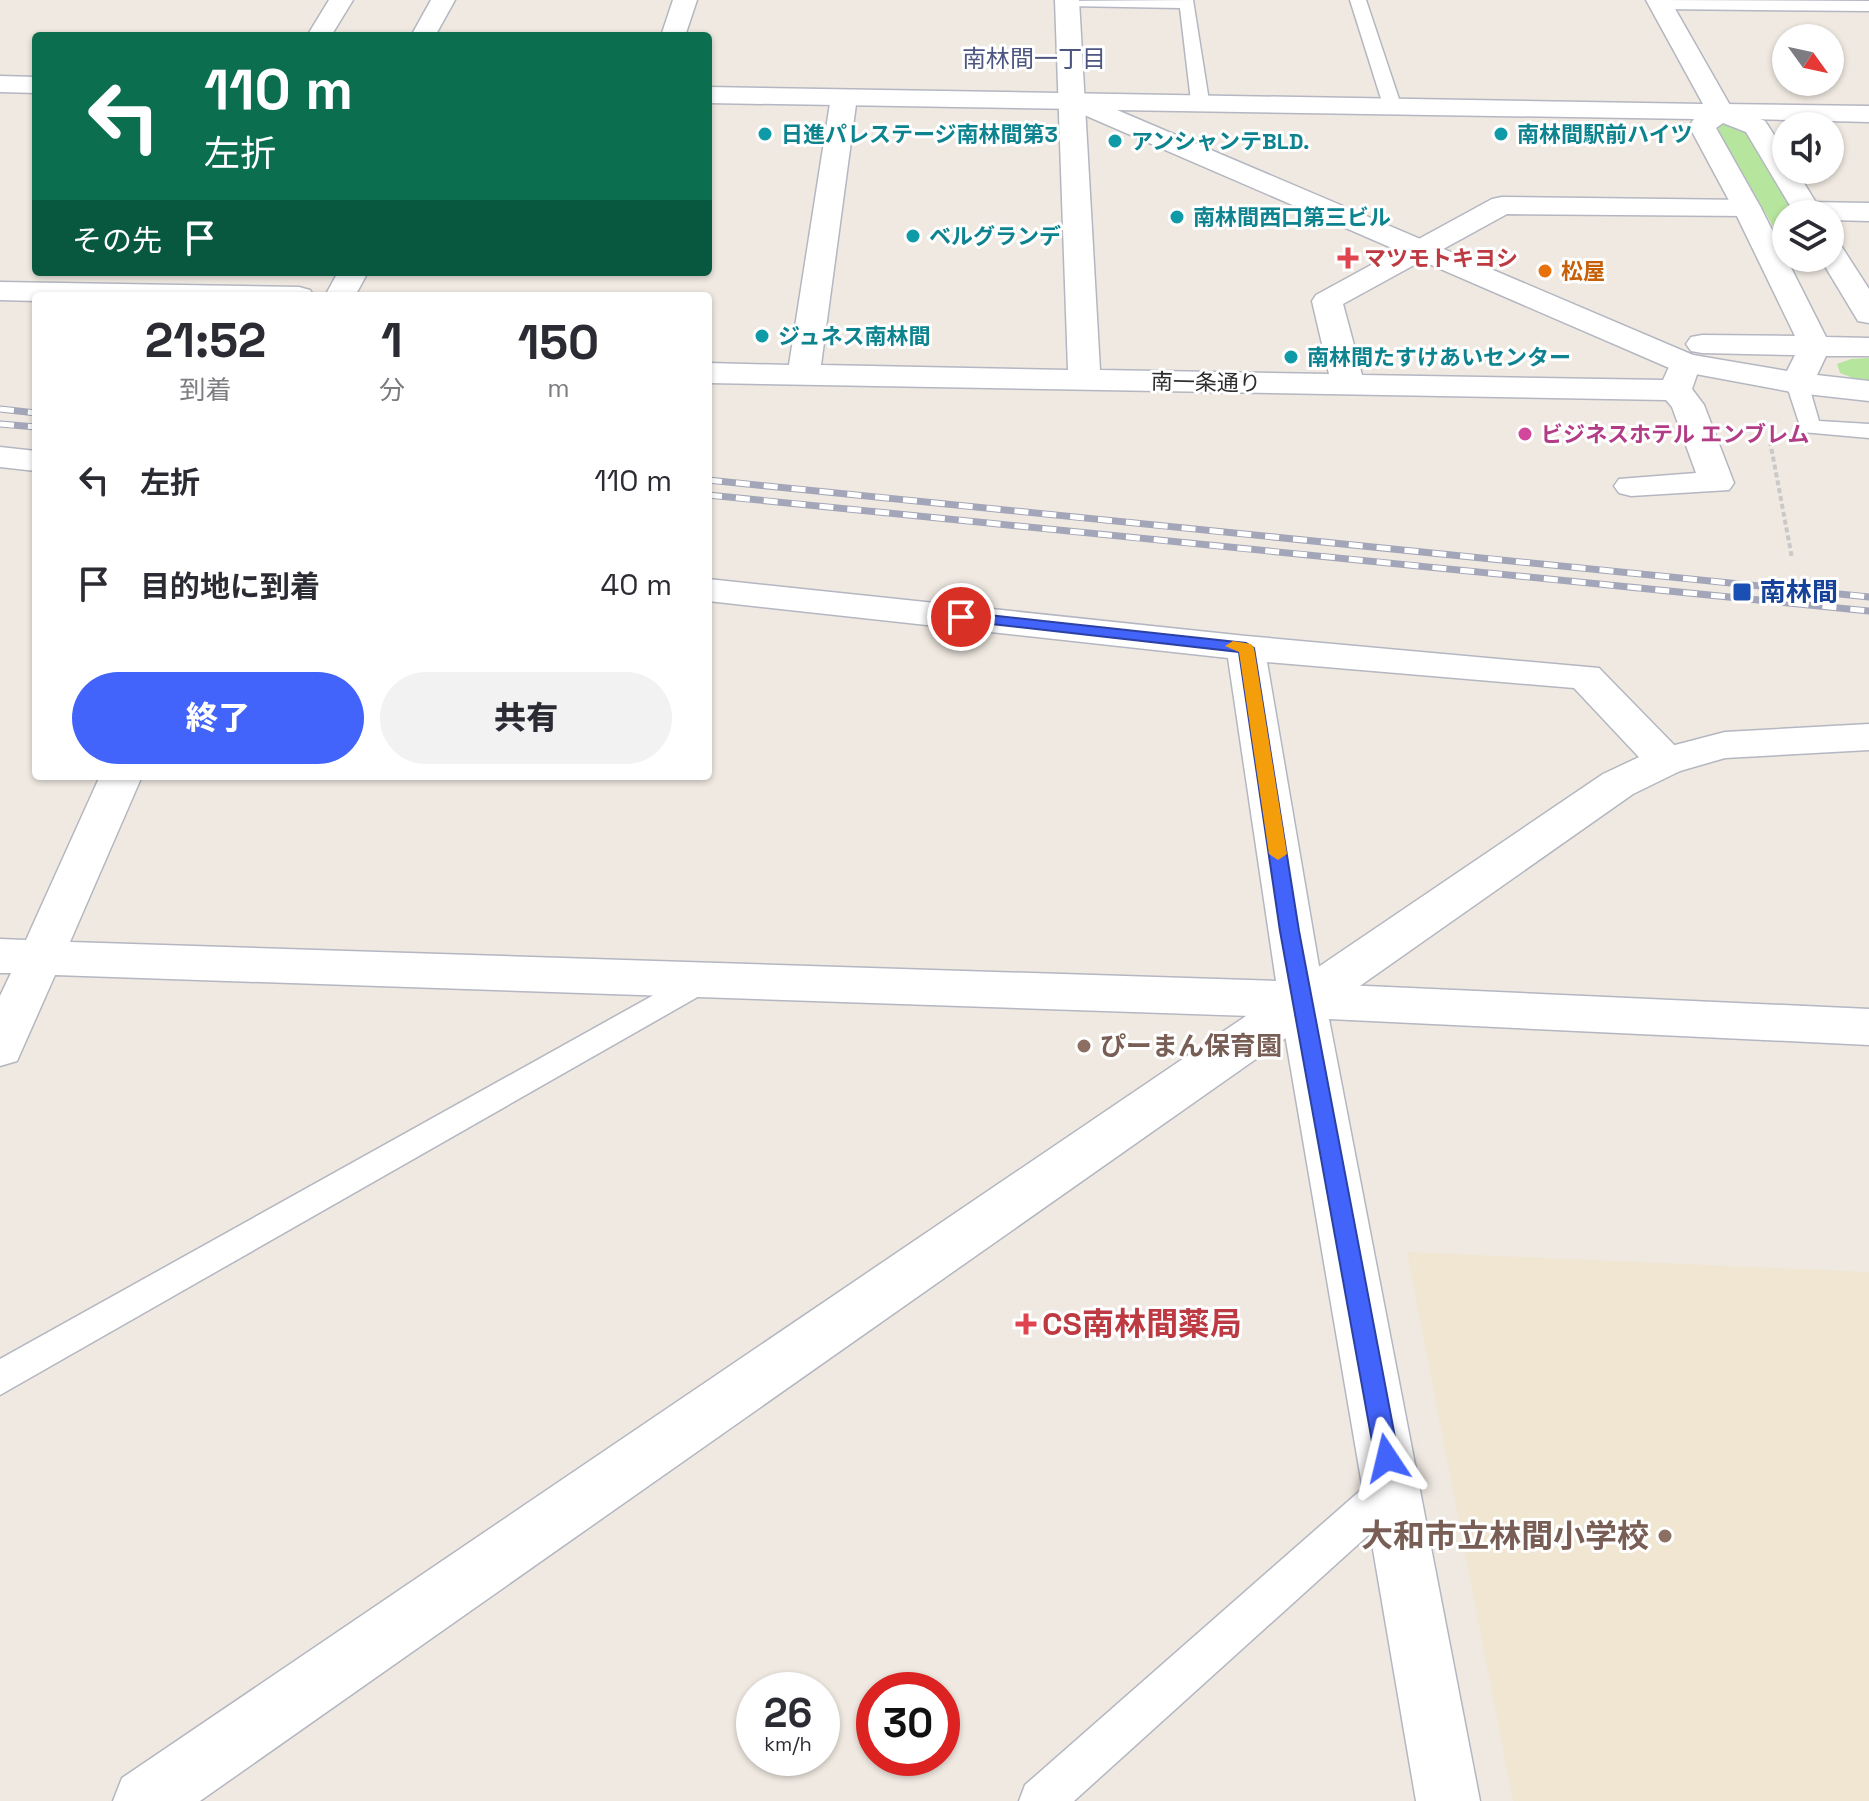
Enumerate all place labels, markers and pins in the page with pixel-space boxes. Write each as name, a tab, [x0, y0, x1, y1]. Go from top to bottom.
place label: 日進パレステージ南林間第3	[781, 120, 1058, 148]
place label: 南林間駅前ハイツ	[1517, 120, 1693, 148]
marker: 日進パレステージ南林間第3	[756, 125, 774, 143]
marker: 南林間駅前ハイツ	[1492, 125, 1510, 143]
place label: アンシャンテBLD.	[1131, 127, 1309, 155]
marker: アンシャンテBLD.	[1106, 132, 1124, 150]
place label: 南林間西口第三ビル	[1193, 203, 1391, 231]
marker: 南林間西口第三ビル	[1168, 208, 1186, 226]
place label: ベルグランデ	[929, 222, 1061, 250]
marker: ベルグランデ	[904, 227, 922, 245]
place label: マツモトキヨシ	[1364, 244, 1518, 272]
marker: マツモトキヨシ	[1339, 249, 1357, 267]
place label: 松屋	[1561, 257, 1605, 285]
marker: 松屋	[1536, 262, 1554, 280]
place label: ジュネス南林間	[778, 322, 930, 350]
marker: ジュネス南林間	[753, 327, 771, 345]
place label: 南林間たすけあいセンター	[1307, 343, 1571, 371]
marker: 南林間たすけあいセンター	[1282, 348, 1300, 366]
place label: ビジネスホテル エンブレム	[1541, 420, 1810, 448]
marker: ビジネスホテル エンブレム	[1516, 425, 1534, 443]
place label: 南林間	[1760, 575, 1838, 609]
marker: 南林間	[1731, 581, 1753, 603]
pin	[927, 583, 995, 651]
place label: ぴーまん保育園	[1100, 1029, 1282, 1063]
marker: ぴーまん保育園	[1075, 1037, 1093, 1055]
place label: CS南林間薬局	[1042, 1304, 1242, 1344]
marker: CS南林間薬局	[1017, 1315, 1035, 1333]
place label: 大和市立林間小学校	[1361, 1516, 1649, 1556]
marker: 大和市立林間小学校	[1656, 1527, 1674, 1545]

